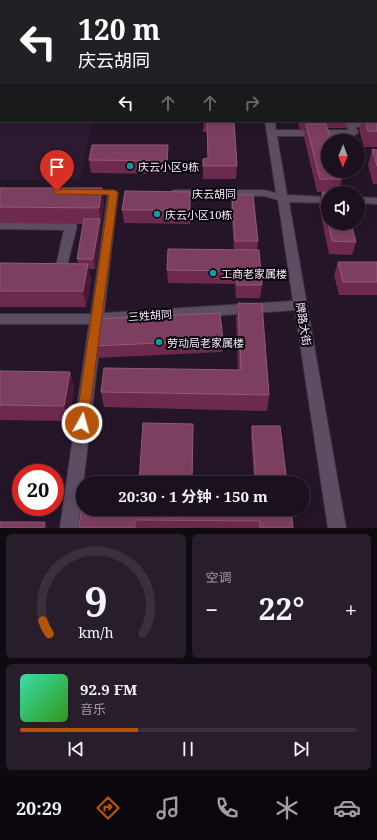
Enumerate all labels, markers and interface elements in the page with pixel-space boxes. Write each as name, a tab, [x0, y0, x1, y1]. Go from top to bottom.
text: 120 m	[78, 10, 160, 48]
icon: left	[12, 16, 64, 68]
text: 庆云胡同	[78, 48, 150, 72]
icon: left	[115, 92, 137, 114]
icon: ahead	[157, 92, 179, 114]
icon: ahead	[199, 92, 221, 114]
icon: right	[241, 92, 263, 114]
north arrow	[321, 134, 365, 178]
map controls	[321, 134, 365, 230]
pin	[40, 150, 74, 191]
icon: arrive	[46, 156, 68, 178]
place label: 庆云小区9栋	[138, 159, 199, 174]
marker: 庆云小区9栋	[125, 161, 135, 171]
street label: 庆云胡同	[192, 186, 236, 201]
button: sound	[321, 186, 365, 230]
place label: 庆云小区10栋	[165, 207, 232, 222]
marker: 庆云小区10栋	[152, 209, 162, 219]
place label: 工商老家属楼	[221, 266, 287, 281]
marker: 工商老家属楼	[208, 268, 218, 278]
street label: 牌路大街	[293, 301, 315, 347]
street label: 三姓胡同	[128, 306, 172, 324]
place label: 劳动局老家属楼	[167, 335, 244, 350]
marker: 劳动局老家属楼	[154, 337, 164, 347]
position arrow	[61, 402, 103, 444]
speed limit sign: 20	[12, 464, 64, 516]
text: 20:30 · 1 分钟 · 150 m	[118, 486, 268, 506]
text: 空调	[206, 568, 232, 586]
text: 9	[84, 573, 108, 629]
text: 22°	[259, 588, 304, 629]
text: −	[206, 594, 218, 624]
text: +	[345, 594, 357, 624]
text: km/h	[78, 623, 113, 642]
text: 92.9 FM	[80, 679, 137, 699]
text: 音乐	[80, 700, 106, 718]
icon: previous	[65, 738, 87, 760]
icon: pause	[177, 738, 199, 760]
icon: next	[290, 738, 312, 760]
icon: directions	[94, 794, 122, 822]
icon: music	[154, 794, 182, 822]
icon: phone	[213, 794, 241, 822]
icon: climate	[273, 794, 301, 822]
icon: car	[333, 794, 361, 822]
text: 20:29	[16, 796, 62, 820]

